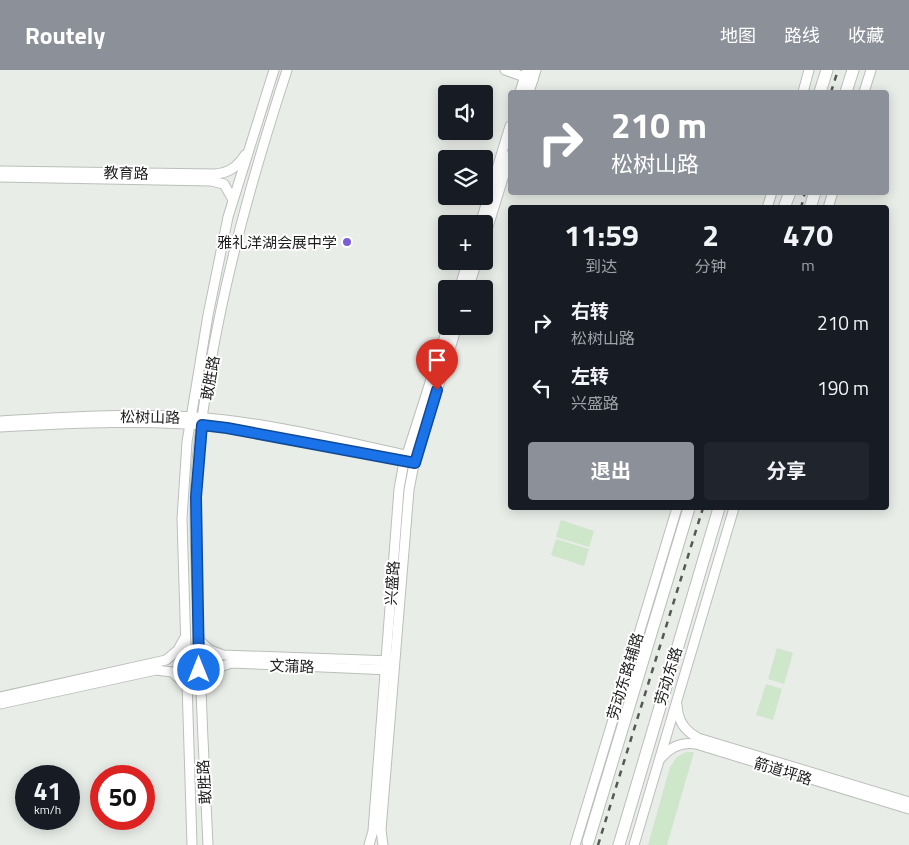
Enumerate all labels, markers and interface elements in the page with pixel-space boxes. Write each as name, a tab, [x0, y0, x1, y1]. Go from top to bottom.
text: Routely	[25, 17, 105, 53]
text: 地图	[720, 22, 756, 49]
text: 路线	[784, 22, 820, 49]
text: 收藏	[848, 22, 884, 49]
map controls	[438, 85, 493, 335]
button: sound	[438, 85, 493, 140]
text: 210 m	[611, 98, 707, 152]
icon: right	[528, 110, 593, 175]
text: 松树山路	[611, 147, 699, 181]
button: layers	[438, 150, 493, 205]
street label: 教育路	[103, 161, 149, 185]
text: 11:59	[564, 212, 639, 258]
text: 2	[702, 212, 719, 258]
text: 470	[783, 212, 833, 258]
button: +	[438, 215, 493, 270]
place label: 雅礼洋湖会展中学	[217, 231, 337, 254]
marker: 雅礼洋湖会展中学	[341, 236, 353, 248]
text: m	[801, 253, 815, 277]
text: 到达	[585, 254, 617, 278]
text: 分钟	[695, 254, 727, 278]
button: −	[438, 280, 493, 335]
text: 右转	[571, 296, 609, 325]
text: 210 m	[817, 308, 869, 337]
icon: right	[528, 309, 556, 337]
text: 松树山路	[571, 326, 635, 350]
pin	[416, 339, 458, 390]
icon: arrive	[423, 346, 451, 374]
street label: 敢胜路	[195, 354, 225, 402]
text: 左转	[571, 361, 609, 390]
text: 190 m	[817, 373, 869, 402]
icon: left	[528, 374, 556, 402]
text: 兴盛路	[571, 391, 619, 415]
street label: 松树山路	[120, 405, 180, 429]
button: 退出	[528, 442, 694, 500]
button: 分享	[704, 442, 869, 500]
street label: 兴盛路	[379, 560, 405, 606]
street label: 劳动东路辅路	[601, 630, 649, 722]
position arrow	[172, 643, 224, 695]
street label: 劳动东路	[648, 644, 688, 708]
street label: 文蒲路	[269, 654, 315, 678]
street label: 箭道坪路	[751, 751, 815, 791]
street label: 敢胜路	[191, 759, 217, 805]
speed limit sign: 50	[90, 765, 155, 830]
text: 41	[33, 772, 62, 810]
text: km/h	[34, 800, 61, 819]

